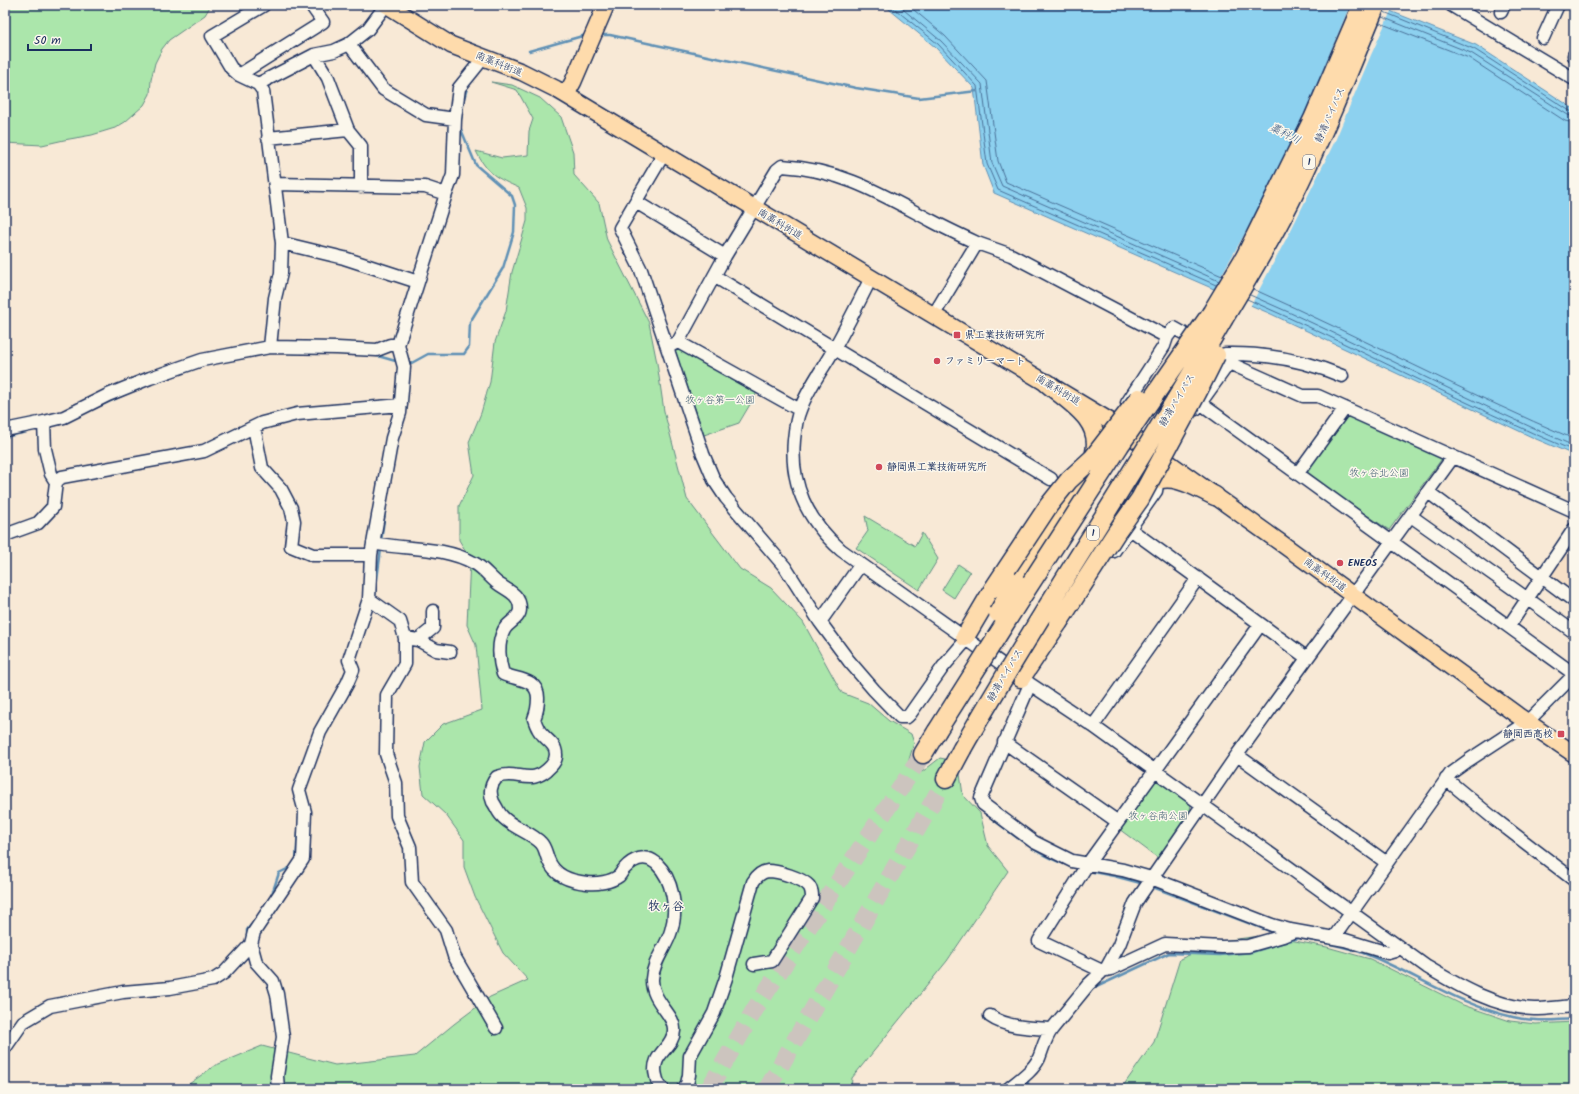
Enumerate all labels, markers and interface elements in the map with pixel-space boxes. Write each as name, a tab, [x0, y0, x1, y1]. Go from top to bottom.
scale bar	[28, 26, 91, 52]
text: 50 m	[34, 31, 61, 50]
street label: 南藁科街道	[473, 47, 525, 81]
street label: 静清バイパス	[1311, 84, 1349, 146]
water label: 藁科川	[1266, 118, 1304, 150]
road number: 1	[1303, 155, 1315, 169]
street label: 南藁科街道	[754, 204, 806, 244]
place label: 県工業技術研究所	[965, 327, 1045, 343]
marker: 県工業技術研究所	[952, 330, 962, 340]
place label: ファミリーマート	[945, 353, 1025, 369]
marker: ファミリーマート	[932, 356, 942, 366]
street label: 南藁科街道	[1032, 370, 1084, 410]
street label: 静清バイパス	[1155, 370, 1199, 430]
park label: 牧ヶ谷第一公園	[685, 392, 755, 408]
place label: 静岡県工業技術研究所	[887, 459, 987, 475]
marker: 静岡県工業技術研究所	[874, 462, 884, 472]
park label: 牧ヶ谷北公園	[1349, 465, 1409, 481]
road number: 1	[1087, 526, 1099, 540]
street label: 南藁科街道	[1300, 554, 1350, 596]
place label: ENEOS	[1348, 555, 1378, 571]
marker: ENEOS	[1335, 558, 1345, 568]
street label: 静清バイパス	[983, 645, 1027, 705]
place label: 静岡西高校	[1503, 726, 1553, 742]
marker: 静岡西高校	[1556, 729, 1566, 739]
park label: 牧ヶ谷南公園	[1128, 808, 1188, 824]
district label: 牧ヶ谷	[648, 897, 684, 916]

